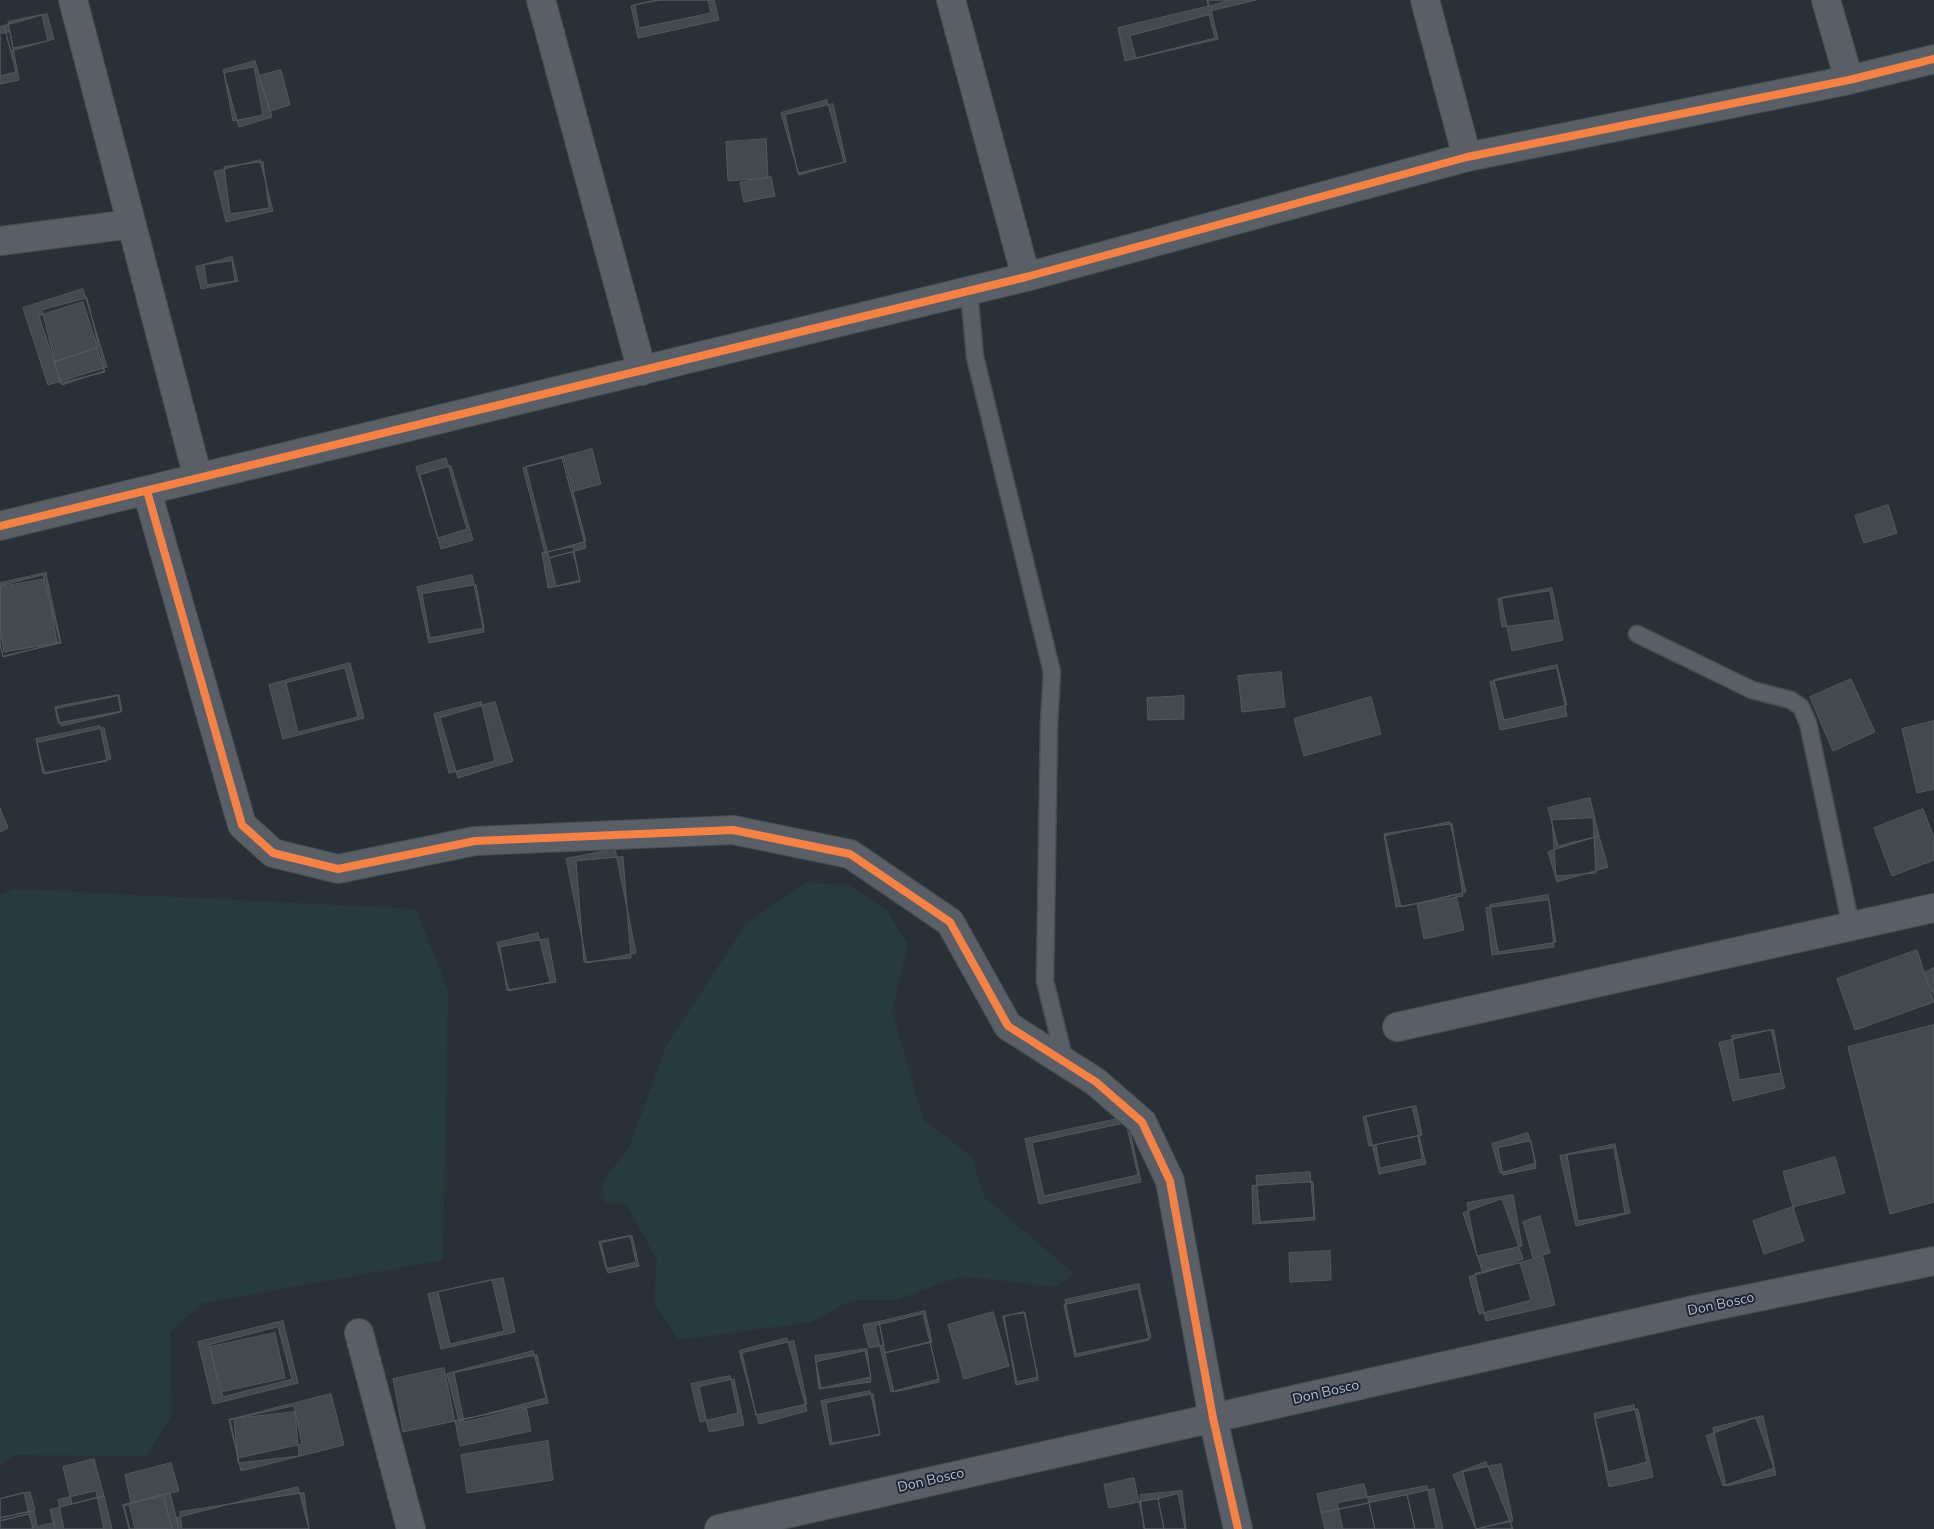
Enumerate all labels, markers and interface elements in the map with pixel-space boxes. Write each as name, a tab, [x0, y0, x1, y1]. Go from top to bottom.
street label: Don Bosco	[1686, 1290, 1756, 1320]
street label: Don Bosco	[1291, 1377, 1361, 1409]
street label: Don Bosco	[896, 1465, 966, 1497]

